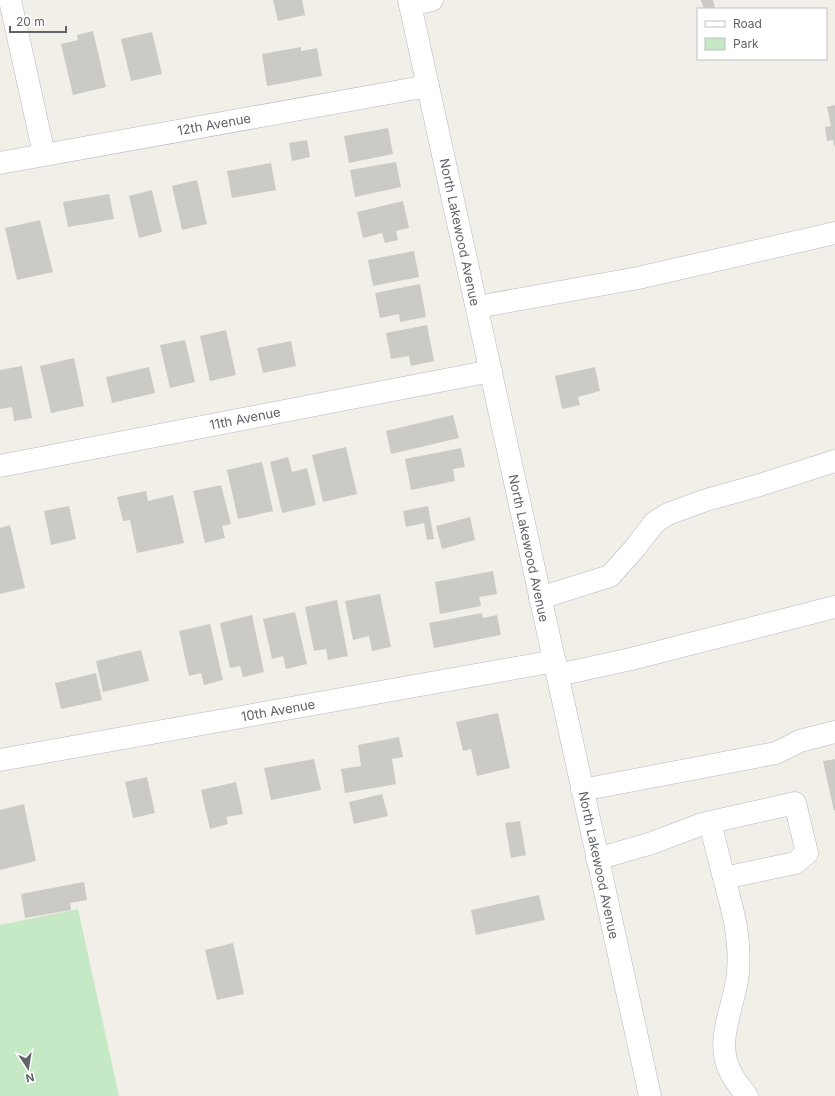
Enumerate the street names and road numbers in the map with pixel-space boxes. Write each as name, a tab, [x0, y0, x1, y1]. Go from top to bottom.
street label: 12th Avenue	[176, 110, 252, 138]
street label: North Lakewood Avenue	[437, 157, 483, 307]
street label: 11th Avenue	[208, 403, 282, 433]
street label: North Lakewood Avenue	[506, 473, 552, 623]
street label: 10th Avenue	[240, 696, 316, 724]
street label: North Lakewood Avenue	[576, 790, 622, 940]

